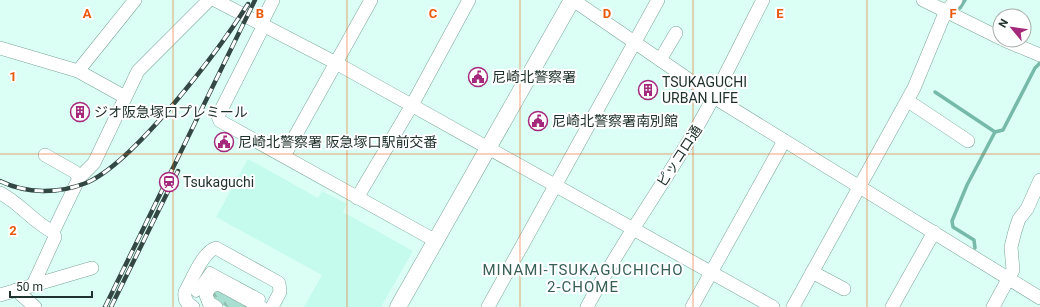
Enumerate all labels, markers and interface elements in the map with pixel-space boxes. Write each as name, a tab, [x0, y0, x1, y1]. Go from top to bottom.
text: A	[83, 6, 92, 21]
text: B	[256, 6, 264, 21]
text: C	[429, 6, 438, 21]
text: D	[603, 6, 611, 21]
text: E	[776, 6, 784, 21]
text: F	[949, 6, 957, 21]
north arrow	[992, 8, 1032, 48]
text: N	[996, 17, 1011, 30]
public building icon: 尼崎北警察署	[467, 66, 489, 88]
text: 1	[9, 69, 17, 84]
place label: 尼崎北警察署	[492, 69, 576, 85]
place label: TSUKAGUCHI URBAN LIFE	[662, 74, 747, 106]
building icon: TSUKAGUCHI URBAN LIFE	[637, 79, 659, 101]
building icon: ジオ阪急塚口プレミール	[69, 101, 91, 123]
place label: ジオ阪急塚口プレミール	[94, 104, 248, 120]
public building icon: 尼崎北警察署南別館	[527, 110, 549, 132]
place label: 尼崎北警察署南別館	[552, 113, 678, 129]
street label: ピッコロ通	[653, 122, 705, 190]
public building icon: 尼崎北警察署 阪急塚口駅前交番	[213, 131, 235, 153]
place label: 尼崎北警察署 阪急塚口駅前交番	[238, 134, 437, 150]
station icon: Tsukaguchi	[158, 171, 180, 193]
place label: Tsukaguchi	[183, 174, 254, 190]
text: 2	[9, 223, 17, 238]
district label: MINAMI-TSUKAGUCHICHO 2-CHOME	[483, 261, 683, 296]
scale bar	[10, 273, 92, 299]
text: 50 m	[16, 280, 43, 294]

